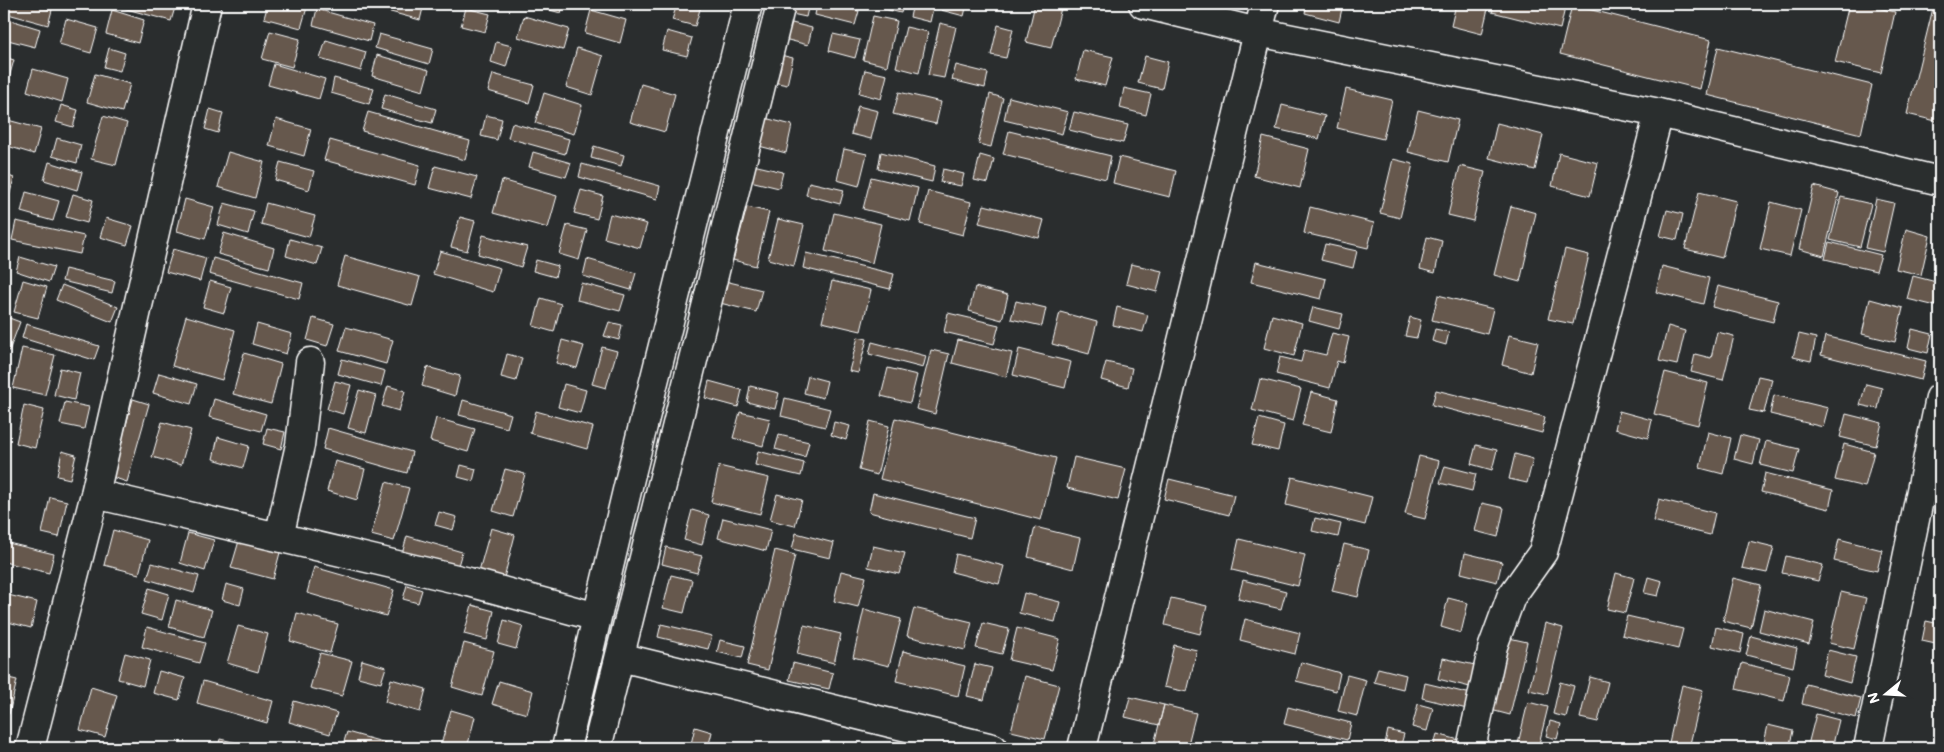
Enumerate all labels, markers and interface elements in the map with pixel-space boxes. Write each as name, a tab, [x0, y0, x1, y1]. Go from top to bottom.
north arrow	[1862, 670, 1912, 720]
text: N	[1862, 690, 1884, 706]

